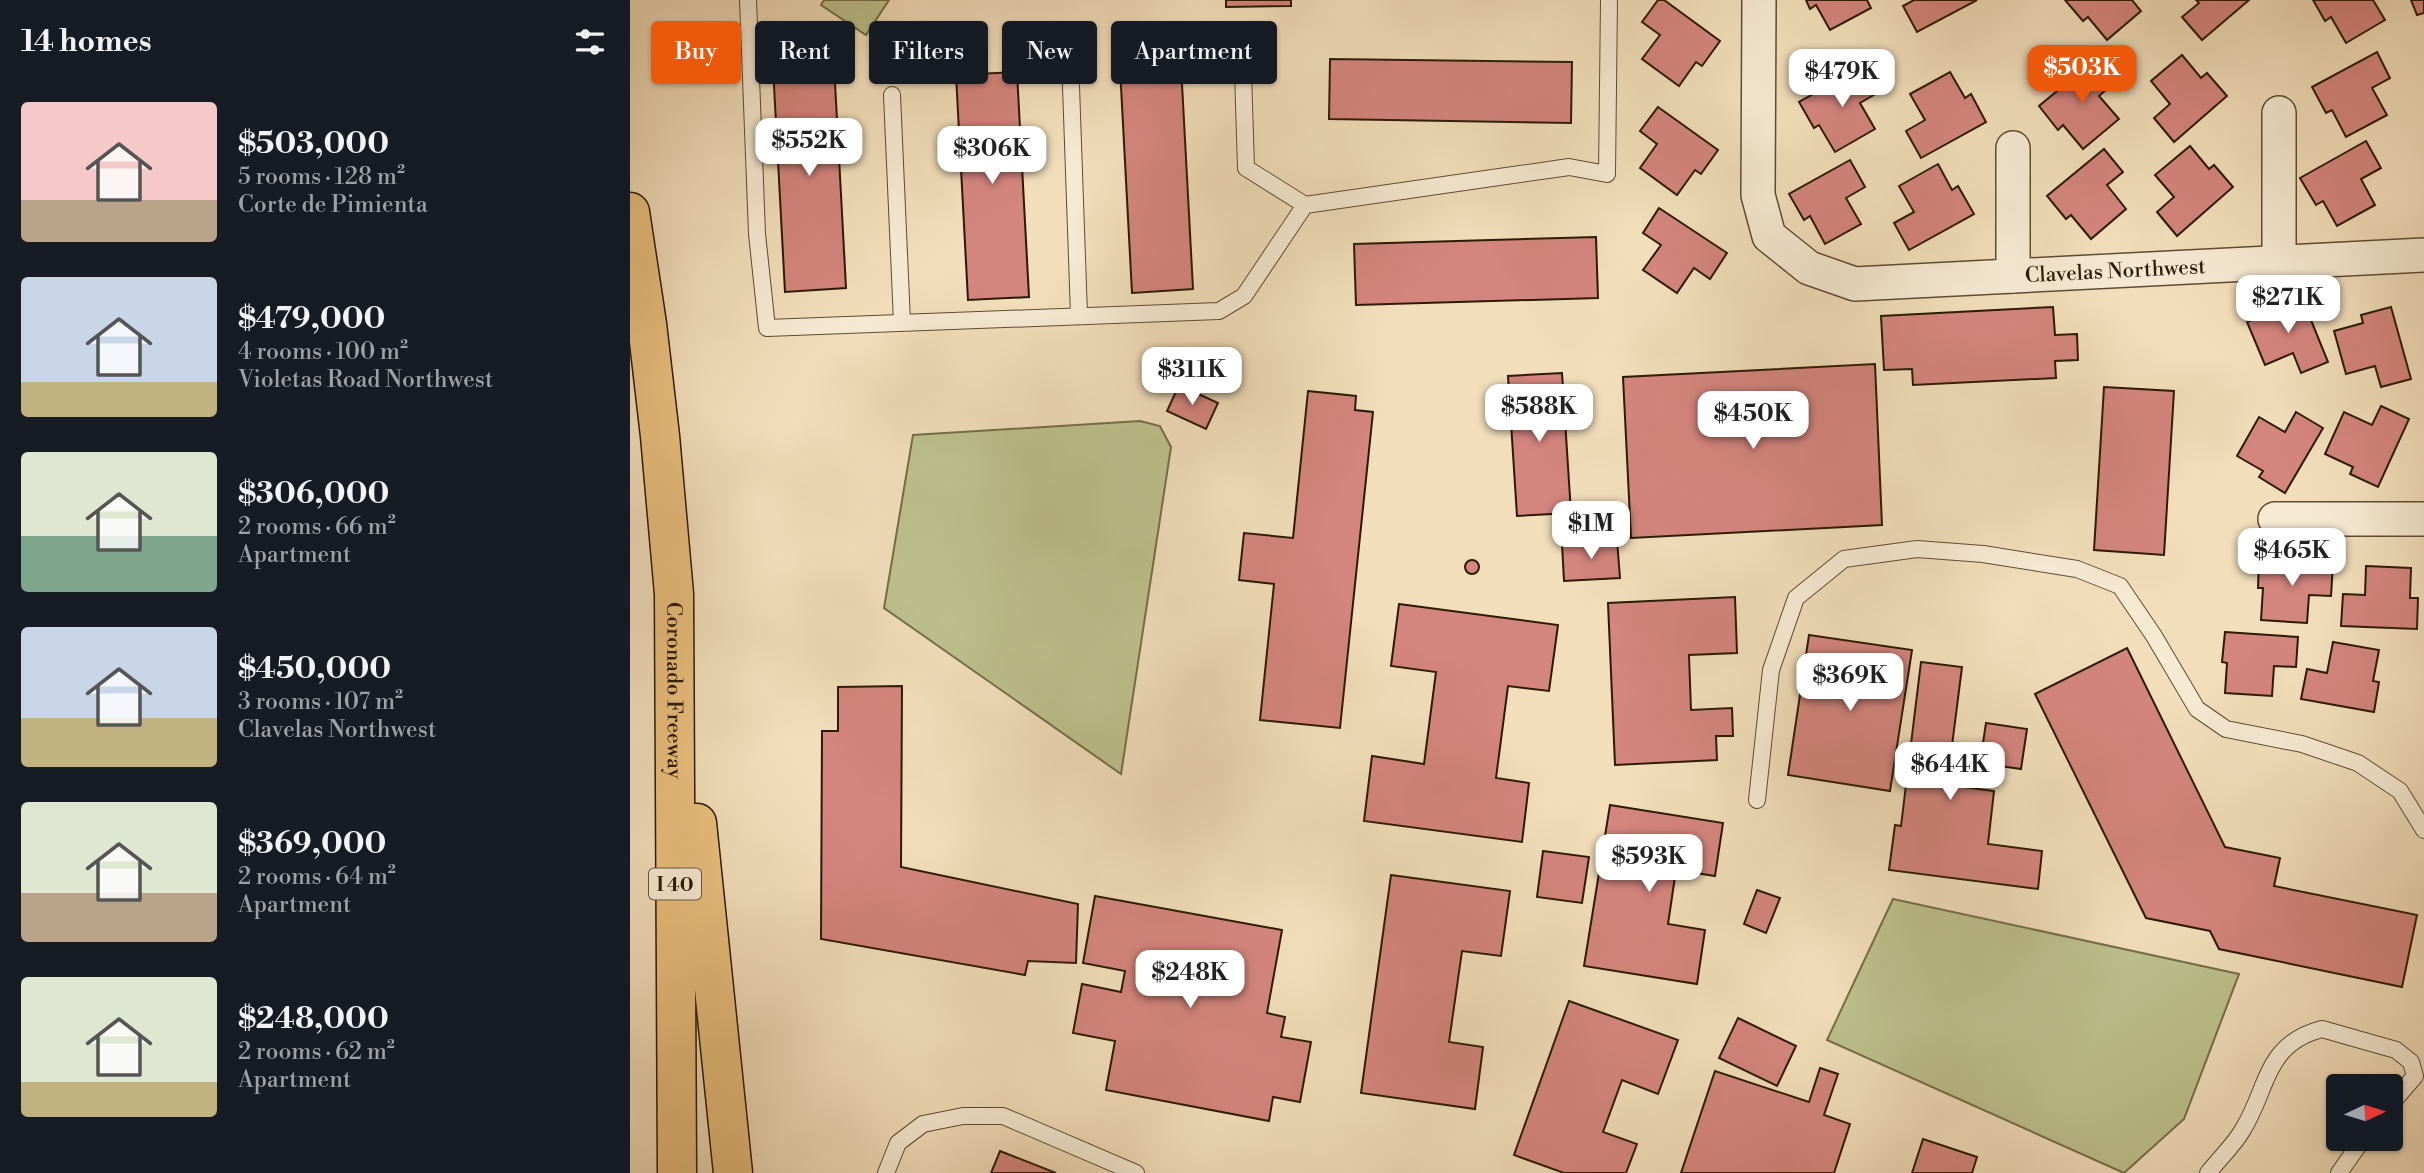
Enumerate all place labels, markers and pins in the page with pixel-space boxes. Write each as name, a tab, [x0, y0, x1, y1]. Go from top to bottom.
pin: $503K	[2033, 46, 2131, 105]
pin: $479K	[1793, 50, 1891, 109]
pin: $552K	[760, 118, 858, 178]
pin: $306K	[943, 127, 1041, 186]
pin: $271K	[2239, 276, 2337, 335]
pin: $311K	[1143, 348, 1241, 407]
pin: $588K	[1490, 384, 1588, 444]
pin: $450K	[1704, 392, 1802, 451]
pin: $1M	[1557, 502, 1625, 561]
pin: $465K	[2243, 528, 2341, 588]
pin: $369K	[1801, 654, 1899, 713]
pin: $644K	[1901, 742, 1999, 802]
pin: $593K	[1600, 834, 1698, 894]
pin: $248K	[1141, 950, 1239, 1010]

